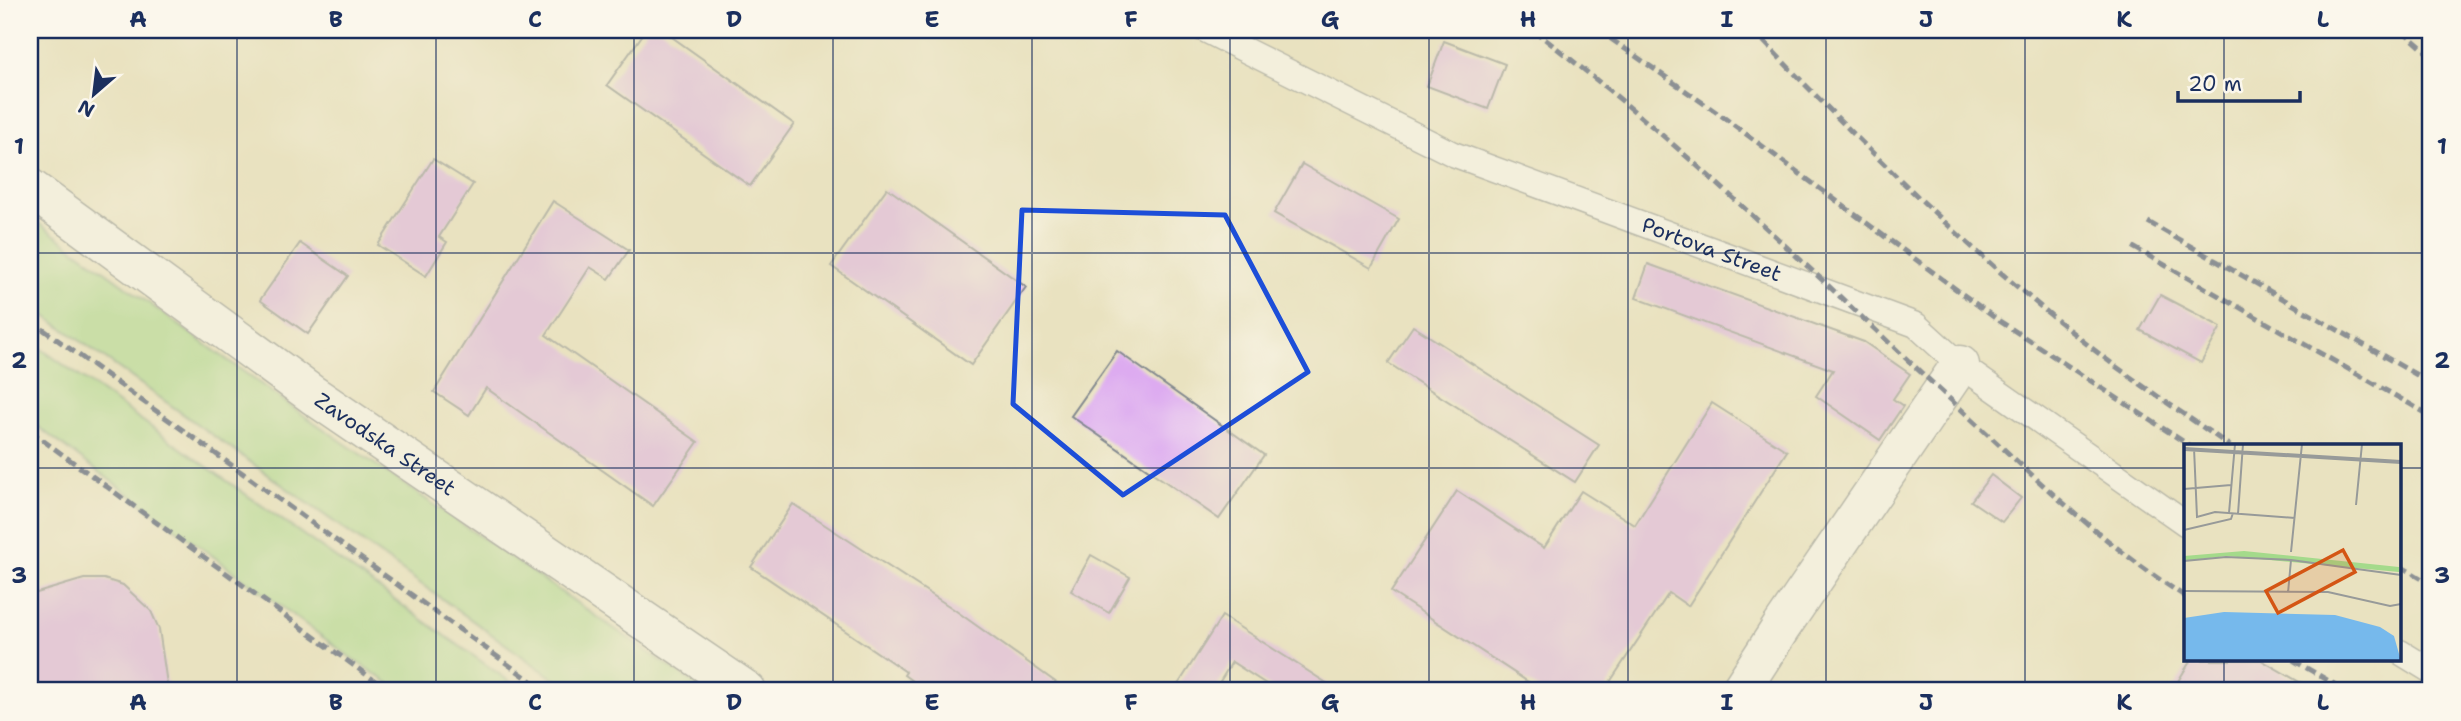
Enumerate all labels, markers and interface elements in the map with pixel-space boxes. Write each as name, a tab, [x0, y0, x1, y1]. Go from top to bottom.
text: A	[129, 4, 147, 34]
text: B	[329, 4, 343, 34]
text: C	[528, 4, 542, 34]
text: D	[726, 4, 742, 34]
text: E	[924, 4, 940, 34]
text: F	[1124, 4, 1138, 34]
text: G	[1321, 4, 1340, 34]
text: H	[1520, 4, 1536, 34]
text: I	[1721, 4, 1734, 34]
text: J	[1919, 4, 1933, 34]
text: K	[2116, 4, 2132, 34]
text: L	[2317, 4, 2329, 34]
north arrow	[60, 60, 130, 130]
scale bar	[2178, 60, 2300, 104]
text: 20 m	[2188, 70, 2242, 98]
text: N	[74, 94, 99, 123]
text: 1	[14, 131, 24, 161]
text: 1	[2437, 131, 2447, 161]
street label: Portova Street	[1638, 211, 1786, 288]
text: 2	[11, 345, 27, 375]
text: 2	[2434, 345, 2450, 375]
street label: Zavodska Street	[309, 386, 461, 502]
inset map	[2184, 444, 2402, 662]
text: 3	[11, 560, 27, 590]
text: 3	[2434, 560, 2450, 590]
text: A	[129, 687, 147, 717]
text: B	[329, 687, 343, 717]
text: C	[528, 687, 542, 717]
text: D	[726, 687, 742, 717]
text: E	[924, 687, 940, 717]
text: F	[1124, 687, 1138, 717]
text: G	[1321, 687, 1340, 717]
text: H	[1520, 687, 1536, 717]
text: I	[1721, 687, 1734, 717]
text: J	[1919, 687, 1933, 717]
text: K	[2116, 687, 2132, 717]
text: L	[2317, 687, 2329, 717]

